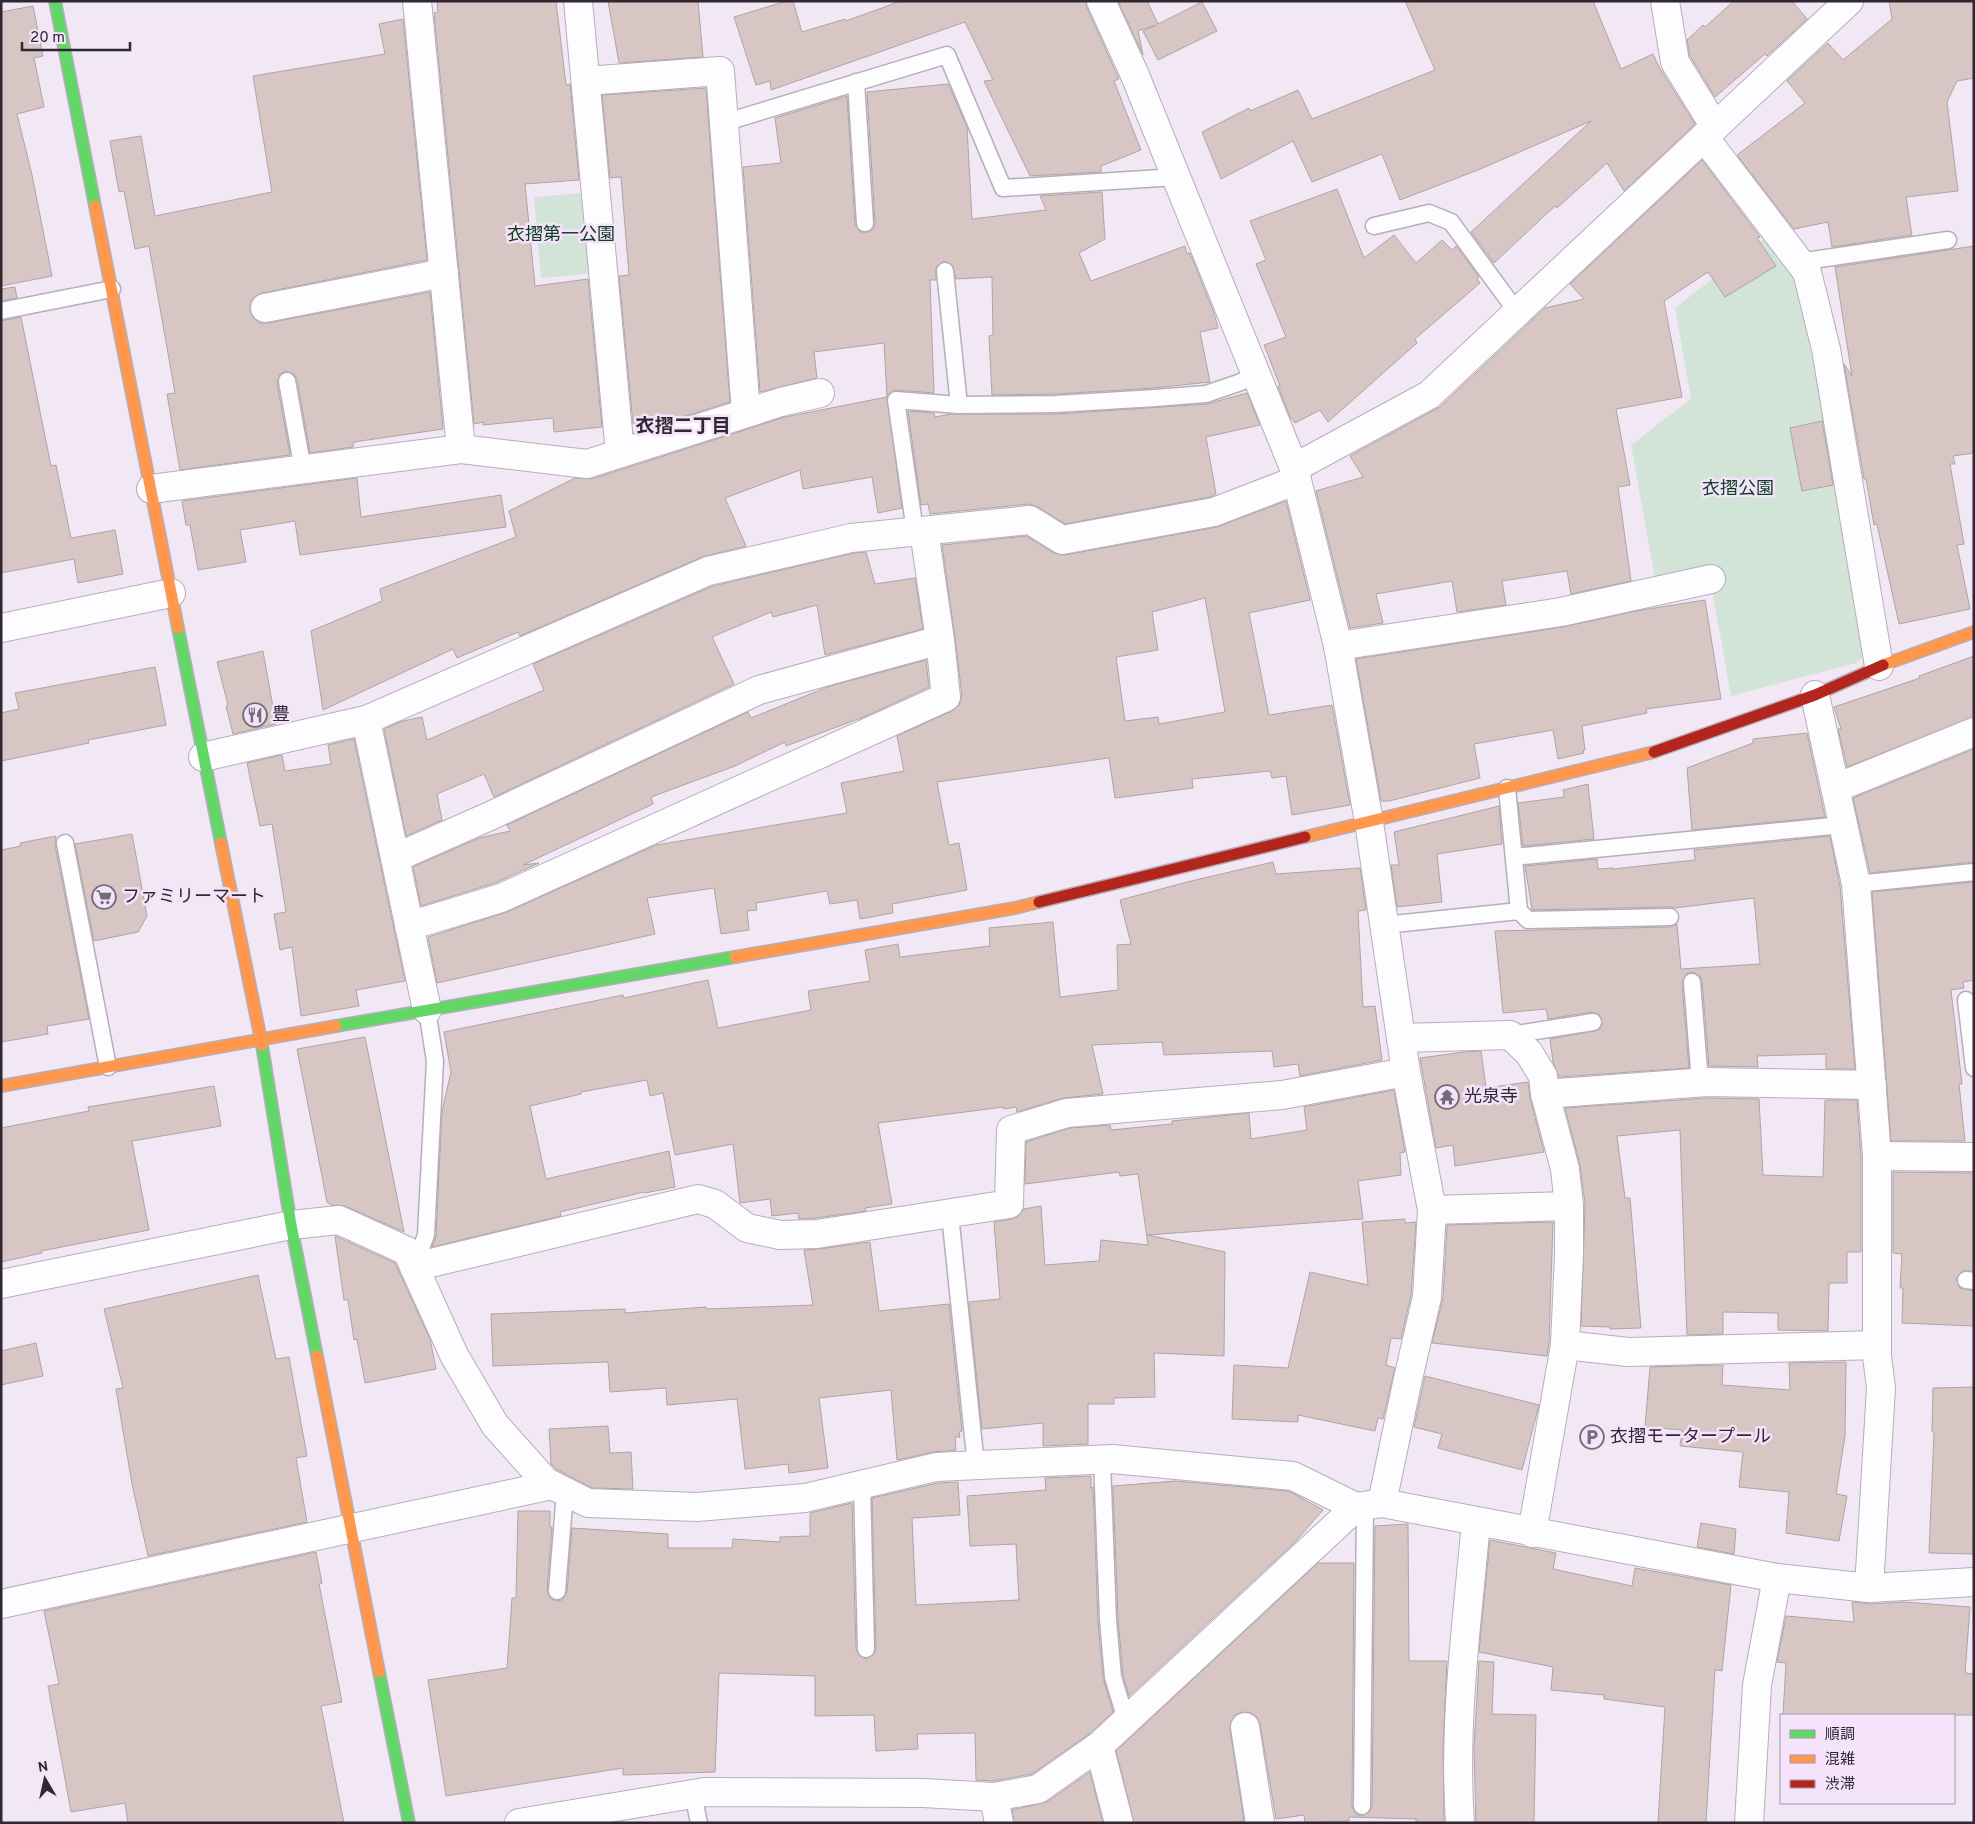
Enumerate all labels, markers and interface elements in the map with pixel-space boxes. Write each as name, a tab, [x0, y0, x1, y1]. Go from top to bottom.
scale bar	[22, 20, 130, 52]
text: 20 m	[30, 29, 65, 48]
park label: 衣摺第一公園	[507, 224, 615, 247]
district label: 衣摺二丁目	[635, 415, 731, 439]
park label: 衣摺公園	[1702, 478, 1774, 501]
restaurant icon: 豊	[242, 702, 268, 728]
place label: 豊	[272, 704, 290, 727]
supermarket icon: ファミリーマート	[91, 884, 117, 910]
place label: ファミリーマート	[122, 886, 266, 909]
temple icon: 光泉寺	[1434, 1084, 1460, 1110]
place label: 光泉寺	[1464, 1086, 1518, 1109]
parking icon: 衣摺モータープール	[1579, 1424, 1605, 1450]
place label: 衣摺モータープール	[1610, 1426, 1771, 1449]
legend	[1780, 1714, 1955, 1804]
text: 順調	[1825, 1726, 1855, 1745]
text: 混雑	[1825, 1751, 1855, 1770]
north arrow	[20, 1754, 70, 1804]
text: N	[37, 1758, 50, 1777]
text: 渋滞	[1825, 1776, 1855, 1795]

